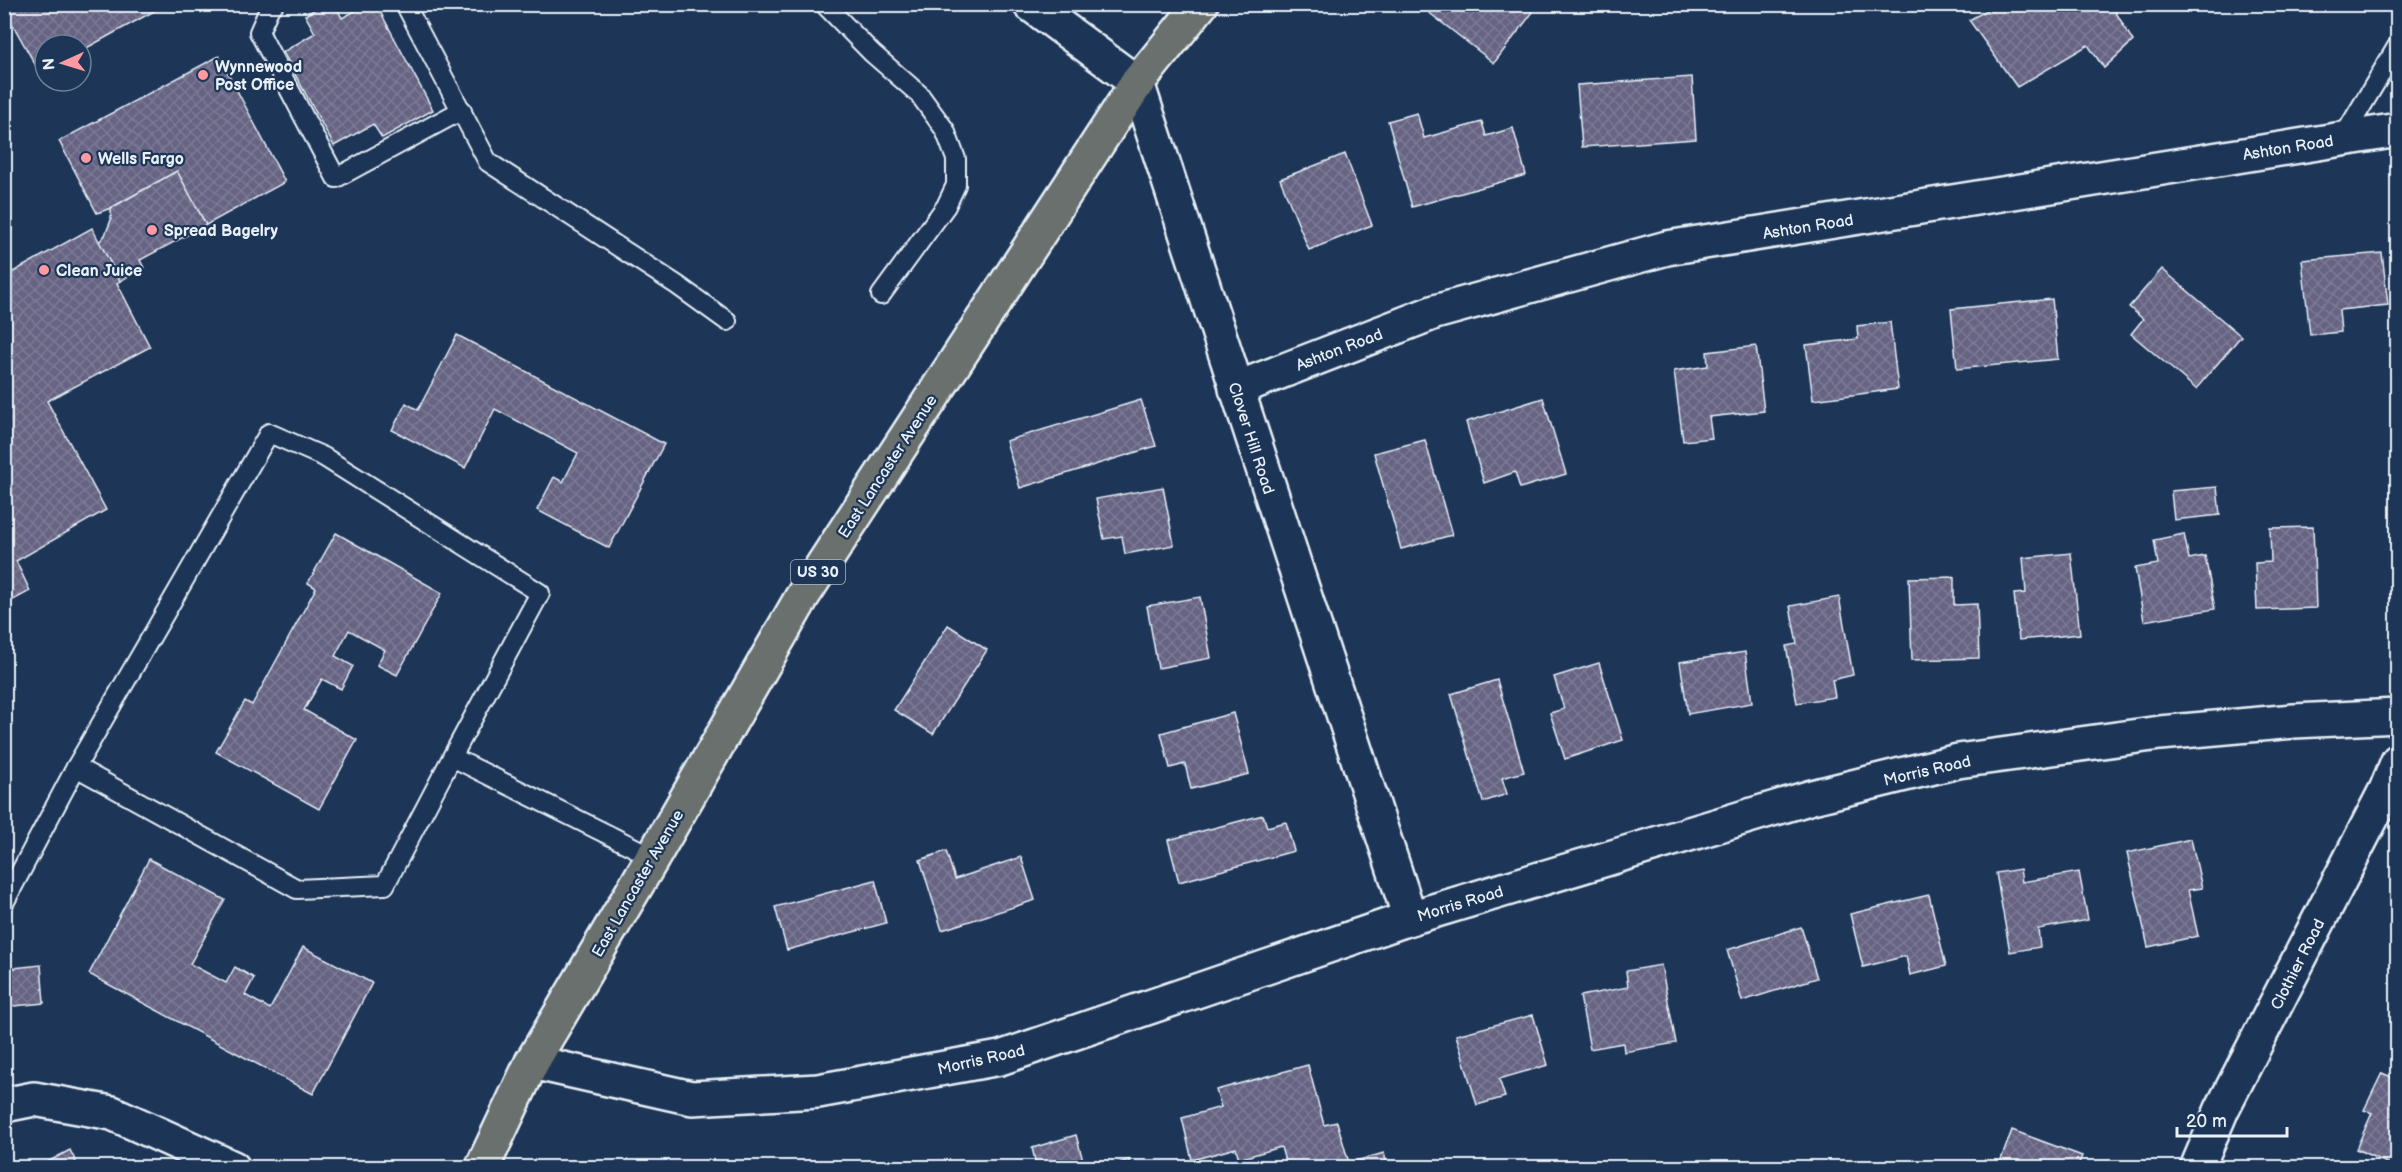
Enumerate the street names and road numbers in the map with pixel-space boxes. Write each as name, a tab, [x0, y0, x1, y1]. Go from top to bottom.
street label: Ashton Road	[2242, 132, 2335, 165]
street label: Ashton Road	[1762, 211, 1855, 244]
street label: Ashton Road	[1293, 325, 1386, 376]
street label: Clover Hill Road	[1224, 380, 1278, 497]
street label: East Lancaster Avenue	[835, 391, 942, 542]
road number: US 30	[791, 560, 845, 584]
street label: Morris Road	[1882, 752, 1973, 791]
street label: East Lancaster Avenue	[588, 806, 688, 961]
street label: Morris Road	[1415, 882, 1506, 927]
street label: Clothier Road	[2267, 916, 2329, 1013]
street label: Morris Road	[936, 1041, 1027, 1080]

